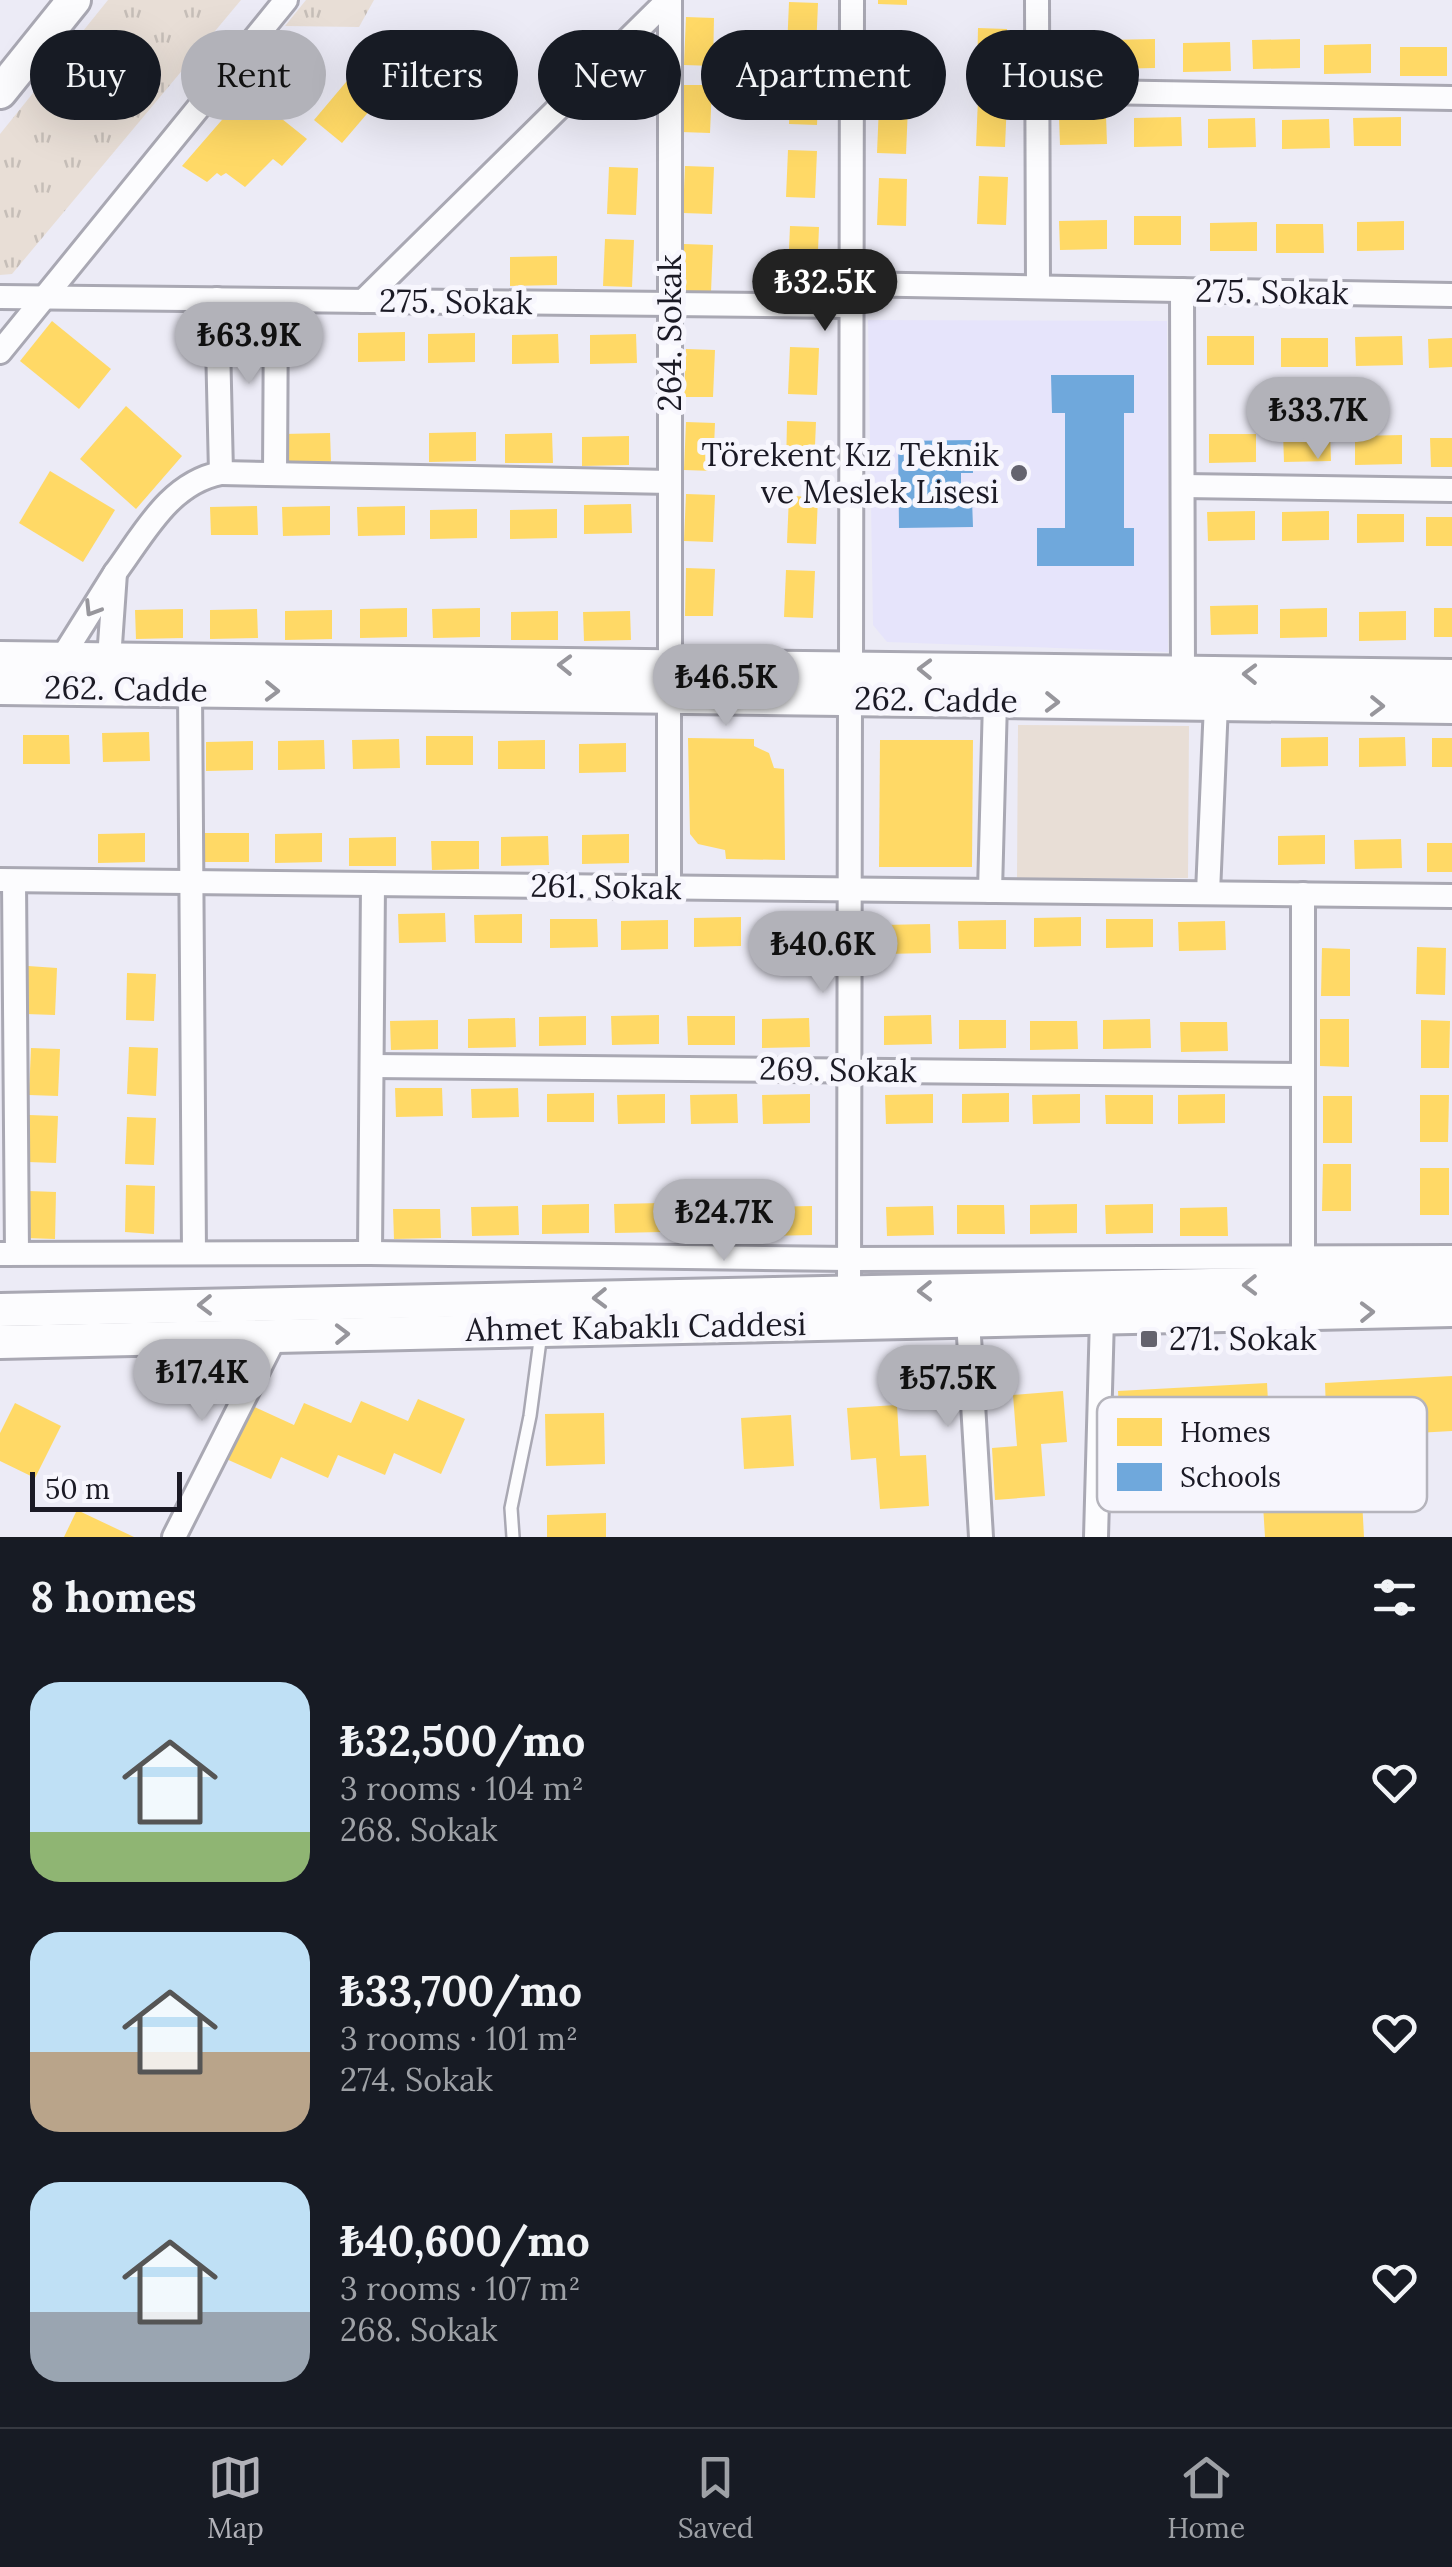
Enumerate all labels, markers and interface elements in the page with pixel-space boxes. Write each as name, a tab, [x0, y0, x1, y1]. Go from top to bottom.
chip: Buy	[30, 30, 161, 120]
chip: Rent	[181, 30, 326, 120]
chip: Filters	[346, 30, 518, 120]
chip: New	[538, 30, 681, 120]
chip: Apartment	[701, 30, 946, 120]
chip: House	[966, 30, 1139, 120]
pin: ₺32.5K	[744, 249, 906, 334]
street label: 264. Sokak	[649, 254, 690, 412]
text: ₺32.5K	[774, 261, 876, 302]
street label: 275. Sokak	[1195, 270, 1349, 313]
street label: 275. Sokak	[379, 280, 533, 323]
pin: ₺63.9K	[168, 302, 330, 387]
text: ₺63.9K	[197, 314, 301, 355]
pin: ₺33.7K	[1237, 377, 1399, 462]
text: ₺33.7K	[1268, 389, 1368, 430]
place label: Törekent Kız Teknik ve Meslek Lisesi	[701, 434, 999, 512]
marker: Törekent Kız Teknik ve Meslek Lisesi	[1008, 462, 1030, 484]
one-way arrow	[86, 598, 105, 616]
pin: ₺46.5K	[645, 644, 807, 729]
one-way arrow	[556, 654, 572, 676]
text: ₺46.5K	[675, 656, 777, 697]
one-way arrow	[916, 659, 932, 680]
one-way arrow	[1241, 663, 1257, 684]
street label: 262. Cadde	[44, 667, 208, 710]
street label: 262. Cadde	[854, 678, 1018, 721]
one-way arrow	[265, 681, 281, 702]
one-way arrow	[1046, 691, 1061, 713]
one-way arrow	[1370, 696, 1386, 717]
street label: 261. Sokak	[530, 865, 682, 908]
pin: ₺40.6K	[742, 911, 904, 996]
text: ₺40.6K	[771, 923, 875, 964]
street label: 269. Sokak	[759, 1048, 917, 1091]
pin: ₺24.7K	[643, 1179, 805, 1264]
text: ₺24.7K	[675, 1191, 773, 1232]
one-way arrow	[1241, 1274, 1257, 1295]
one-way arrow	[916, 1280, 932, 1302]
one-way arrow	[591, 1287, 607, 1308]
one-way arrow	[196, 1295, 212, 1316]
one-way arrow	[1360, 1301, 1376, 1322]
street label: Ahmet Kabaklı Caddesi	[464, 1303, 807, 1350]
place label: 271. Sokak	[1169, 1318, 1317, 1359]
one-way arrow	[335, 1323, 351, 1344]
marker: 271. Sokak	[1138, 1328, 1160, 1350]
pin: ₺17.4K	[121, 1339, 283, 1424]
pin: ₺57.5K	[867, 1345, 1029, 1430]
text: ₺17.4K	[156, 1351, 248, 1392]
text: ₺57.5K	[900, 1357, 996, 1398]
legend	[1097, 1397, 1427, 1512]
text: Homes	[1180, 1414, 1271, 1450]
text: Schools	[1180, 1459, 1281, 1495]
scale bar	[30, 1467, 182, 1512]
text: 50 m	[45, 1471, 110, 1507]
text: 8 homes	[30, 1570, 197, 1624]
icon: filters	[1367, 1570, 1422, 1625]
text: ₺32,500/mo	[340, 1714, 585, 1768]
icon: home	[110, 1722, 230, 1842]
icon: heart	[1367, 1755, 1422, 1810]
text: 3 rooms · 104 m²	[340, 1768, 584, 1809]
text: 268. Sokak	[340, 1809, 498, 1850]
text: ₺33,700/mo	[340, 1964, 582, 2018]
icon: home	[110, 1972, 230, 2092]
icon: heart	[1367, 2005, 1422, 2060]
text: 3 rooms · 101 m²	[340, 2018, 578, 2059]
text: 274. Sokak	[340, 2059, 493, 2100]
text: ₺40,600/mo	[340, 2214, 590, 2268]
icon: home	[110, 2222, 230, 2342]
icon: heart	[1367, 2255, 1422, 2310]
text: 3 rooms · 107 m²	[340, 2268, 580, 2309]
text: 268. Sokak	[340, 2309, 498, 2350]
tab: Map	[207, 2450, 264, 2546]
tab: Saved	[678, 2450, 753, 2546]
tab: Home	[1167, 2450, 1245, 2546]

